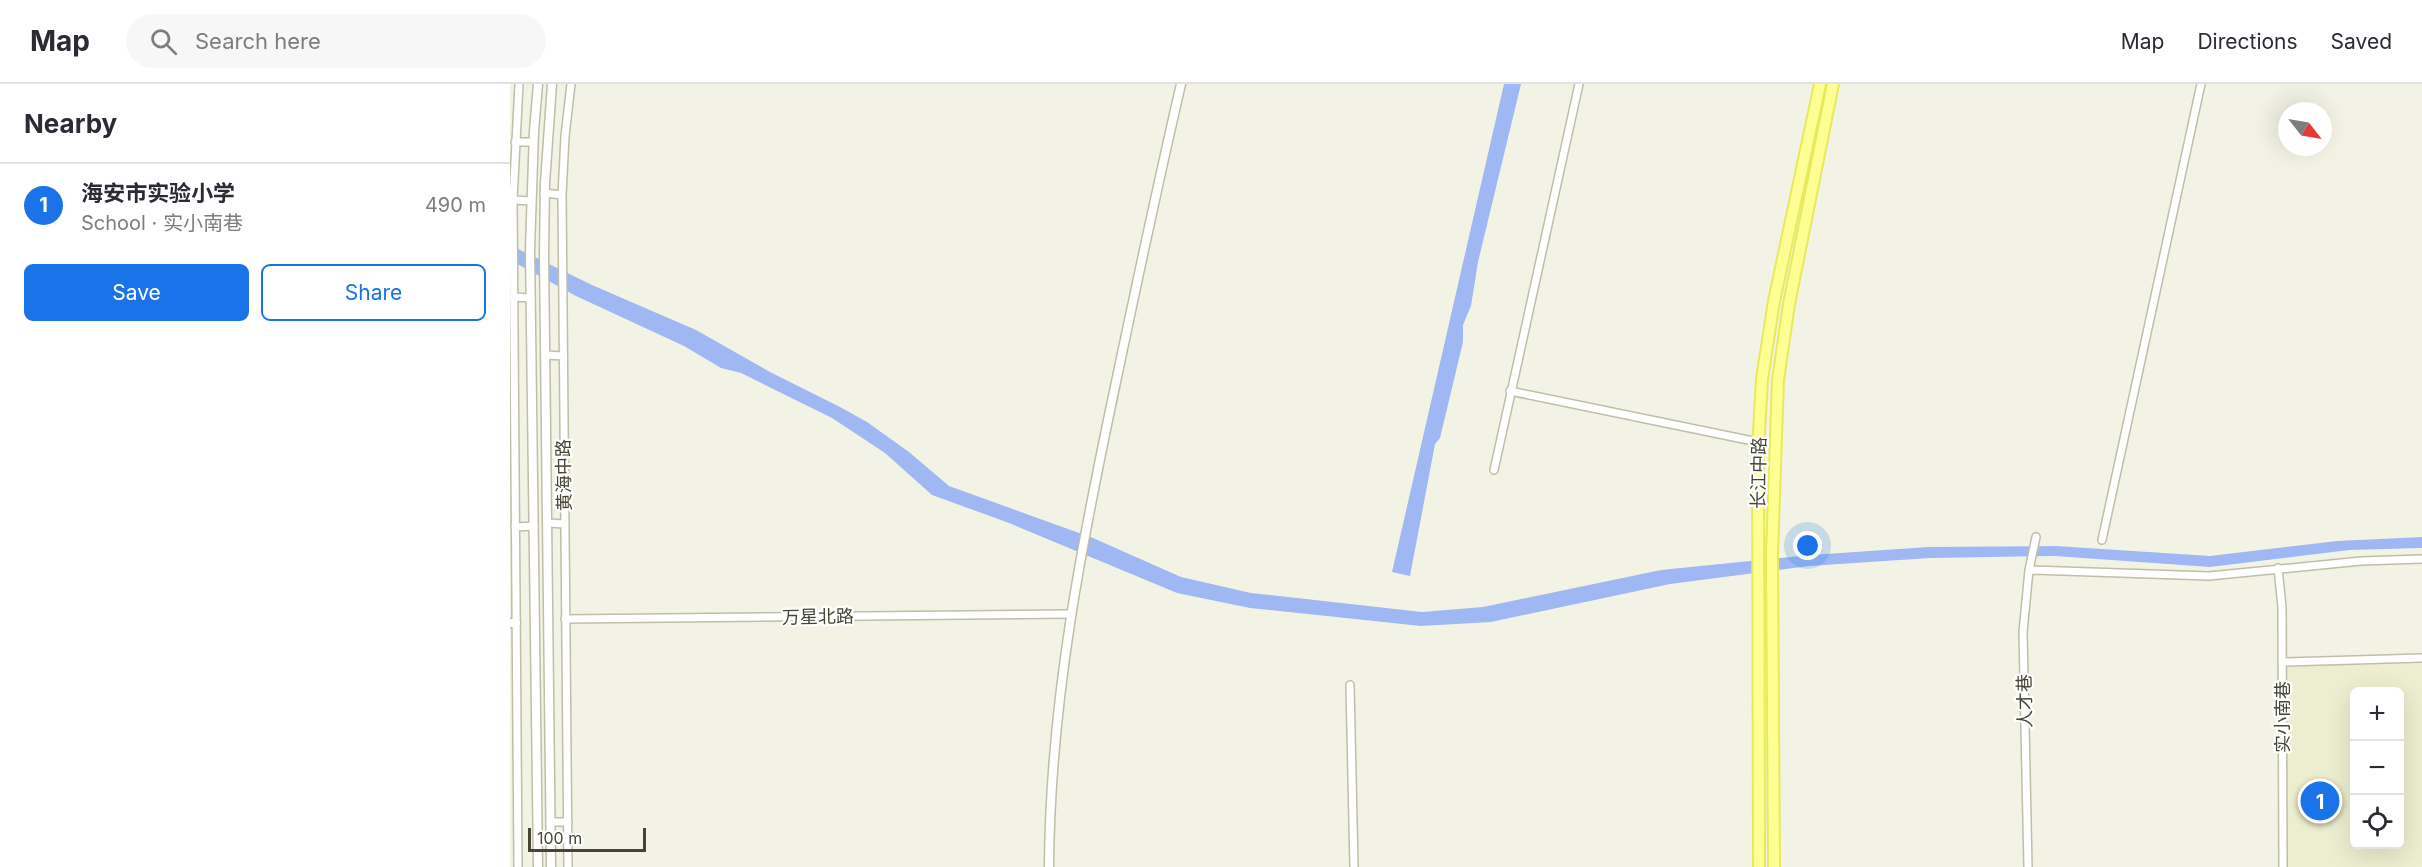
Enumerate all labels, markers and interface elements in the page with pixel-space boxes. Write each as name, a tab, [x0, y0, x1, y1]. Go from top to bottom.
search box	[126, 14, 546, 68]
text: Map	[30, 24, 90, 58]
icon: search	[147, 25, 180, 58]
text: Search here	[195, 28, 321, 54]
text: Map	[2121, 29, 2164, 54]
text: Directions	[2197, 29, 2298, 54]
text: Saved	[2331, 29, 2392, 54]
north arrow	[2278, 102, 2332, 156]
text: Nearby	[24, 108, 117, 139]
text: 海安市实验小学	[81, 180, 235, 206]
text: 1	[39, 193, 48, 217]
text: 490 m	[425, 193, 486, 217]
text: School · 实小南巷	[81, 211, 243, 235]
button: Save	[24, 264, 249, 321]
button: Share	[261, 264, 486, 321]
street label: 长江中路	[1747, 437, 1770, 509]
street label: 黄海中路	[552, 439, 575, 511]
your location	[1793, 531, 1822, 560]
street label: 万星北路	[782, 605, 854, 628]
street label: 人才巷	[2014, 674, 2035, 728]
street label: 实小南巷	[2272, 681, 2293, 753]
map controls	[2350, 687, 2404, 849]
button: +	[2350, 687, 2404, 741]
button: −	[2350, 741, 2404, 795]
pin: 1	[2300, 778, 2340, 824]
button: locate	[2350, 795, 2404, 849]
scale bar	[528, 825, 646, 852]
text: 100 m	[537, 828, 582, 848]

